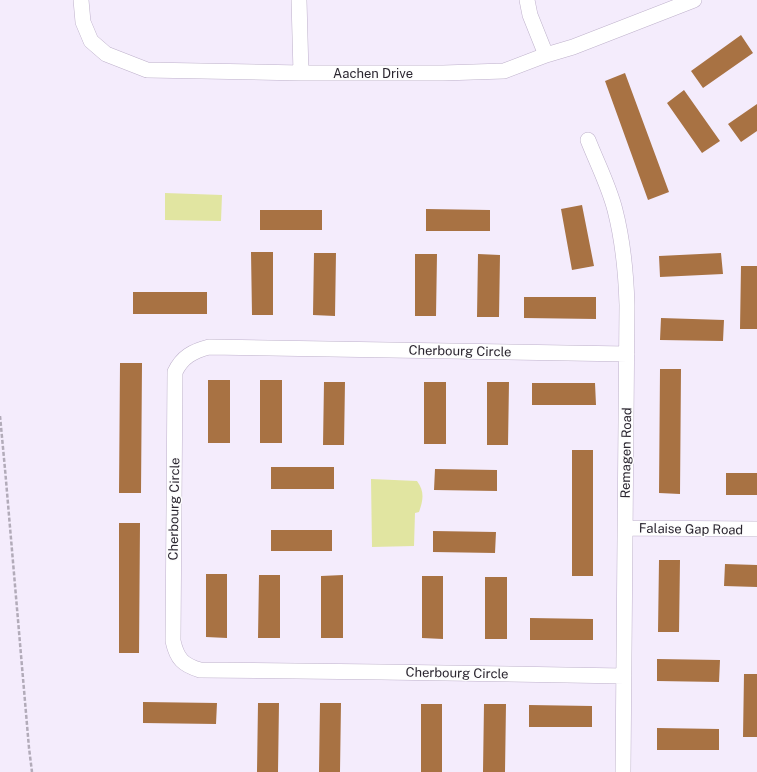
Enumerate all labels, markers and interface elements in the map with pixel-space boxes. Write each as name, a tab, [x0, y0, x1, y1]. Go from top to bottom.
street label: Aachen Drive	[333, 66, 413, 81]
street label: Cherbourg Circle	[408, 343, 512, 359]
street label: Remagen Road	[618, 407, 634, 499]
street label: Cherbourg Circle	[166, 457, 182, 561]
street label: Falaise Gap Road	[639, 521, 743, 537]
street label: Cherbourg Circle	[405, 665, 509, 681]

